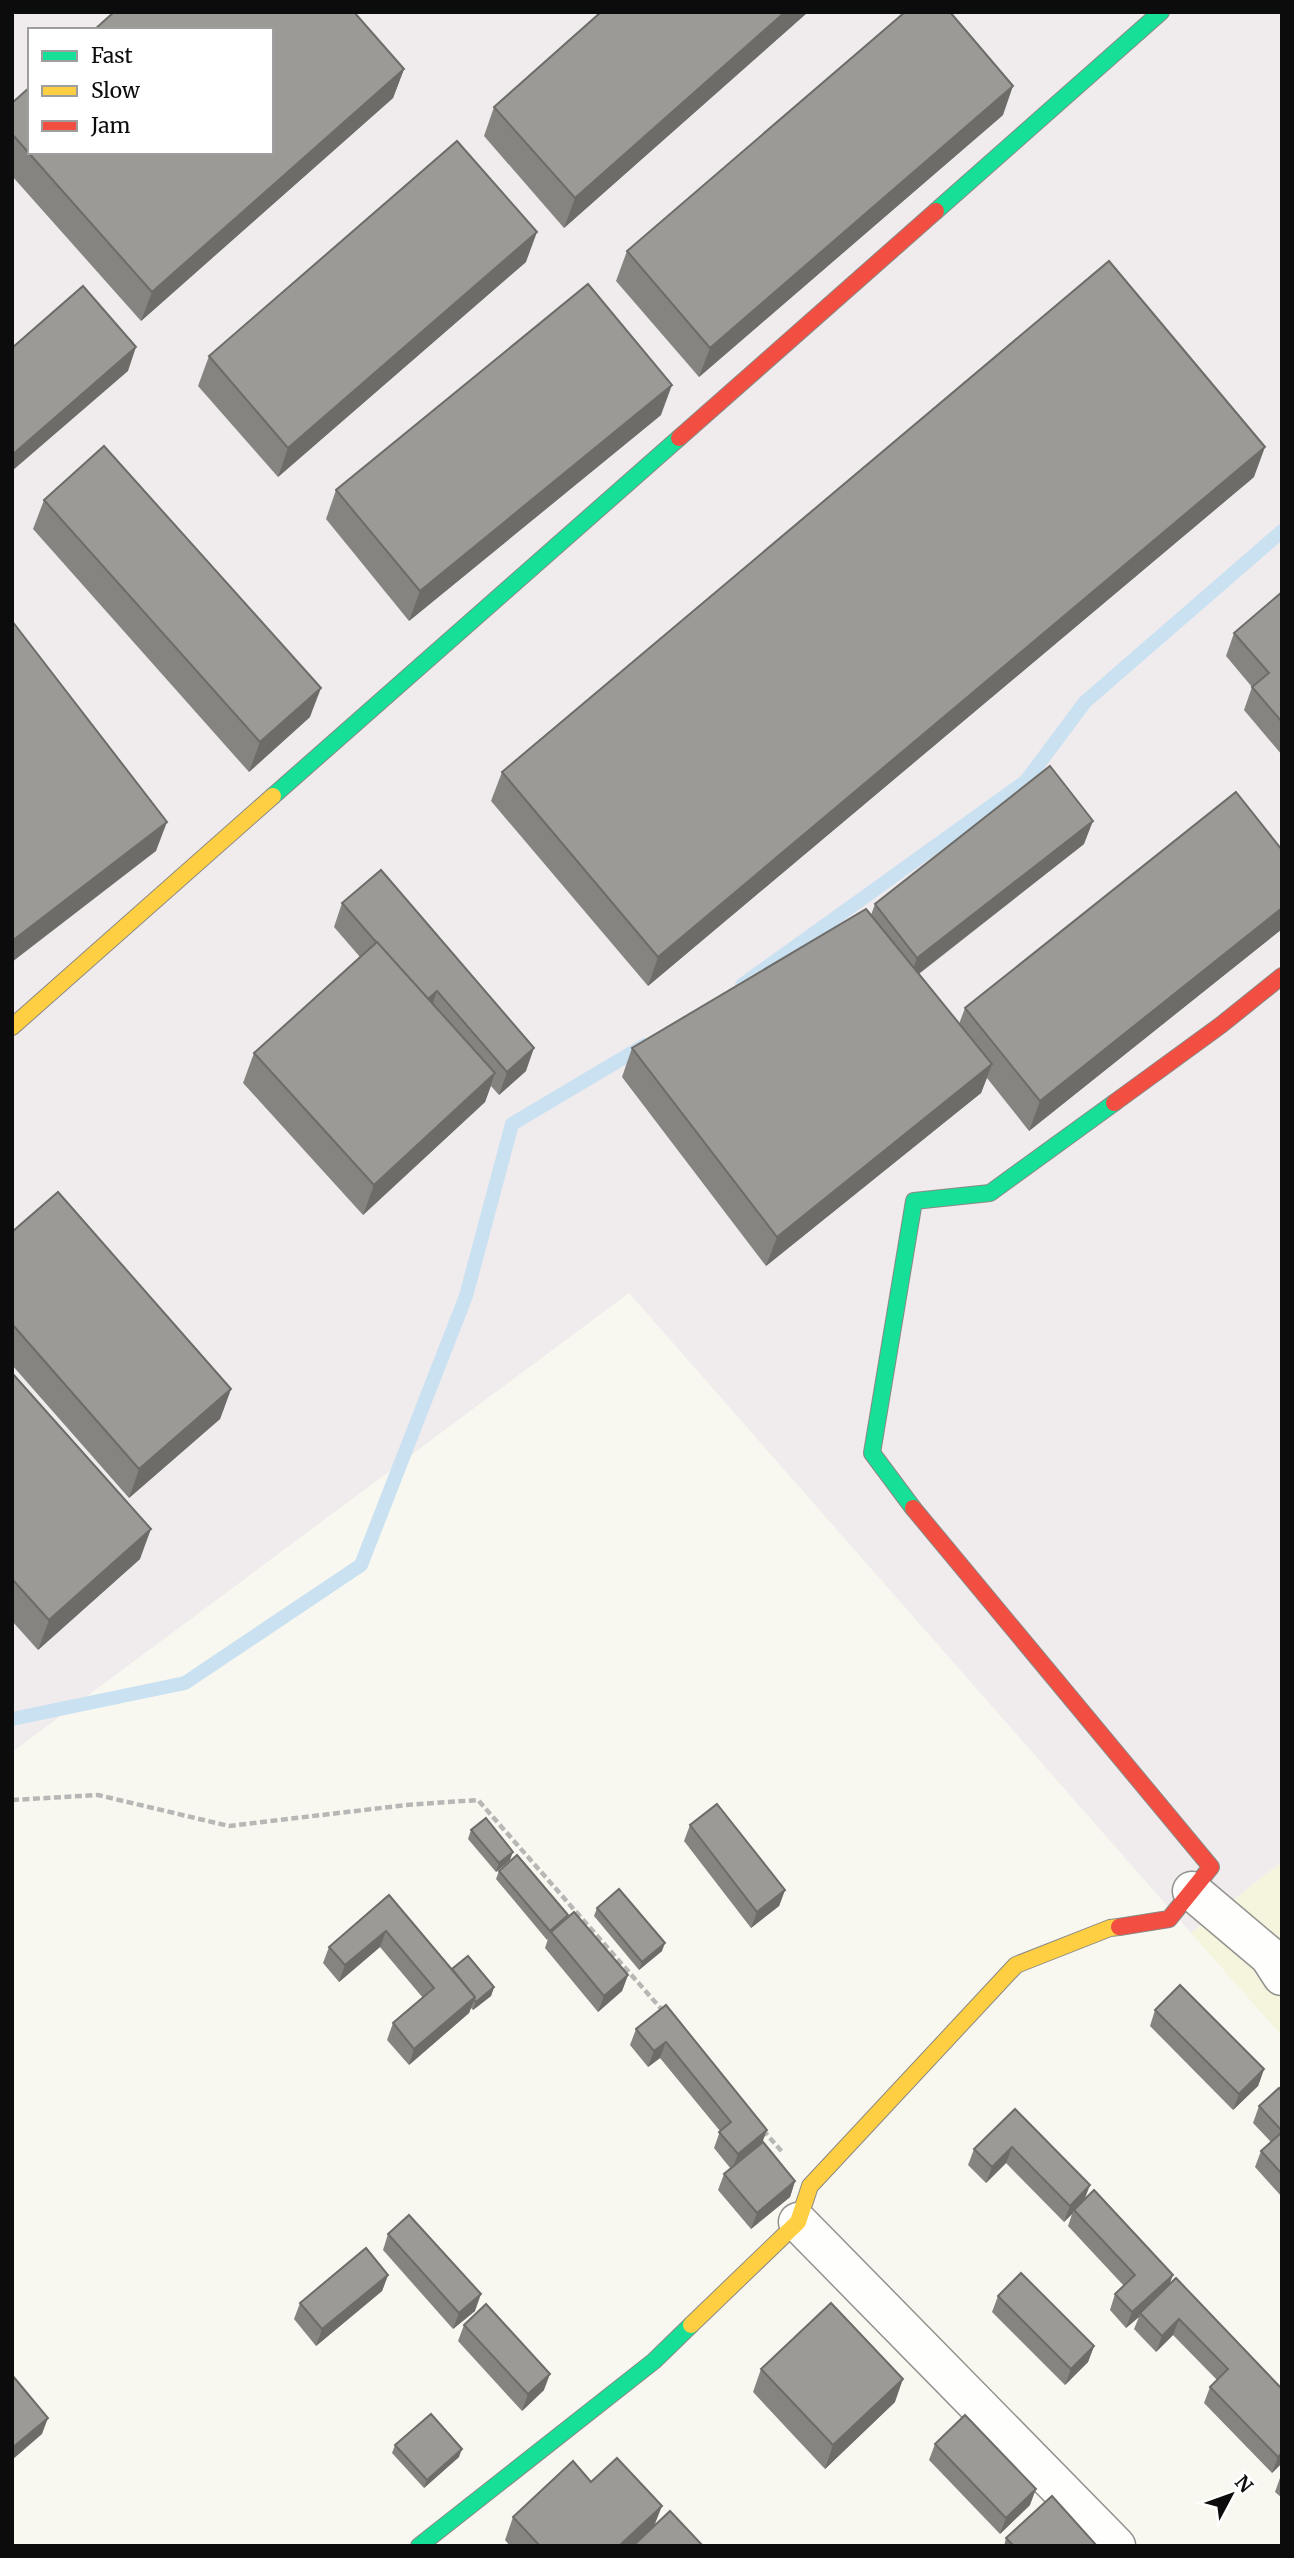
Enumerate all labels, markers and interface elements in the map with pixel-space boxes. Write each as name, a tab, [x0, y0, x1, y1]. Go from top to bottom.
legend	[28, 28, 273, 154]
text: Fast	[91, 42, 133, 69]
text: Slow	[91, 77, 140, 104]
text: Jam	[90, 112, 130, 139]
north arrow	[1196, 2460, 1266, 2530]
text: N	[1230, 2470, 1258, 2497]

